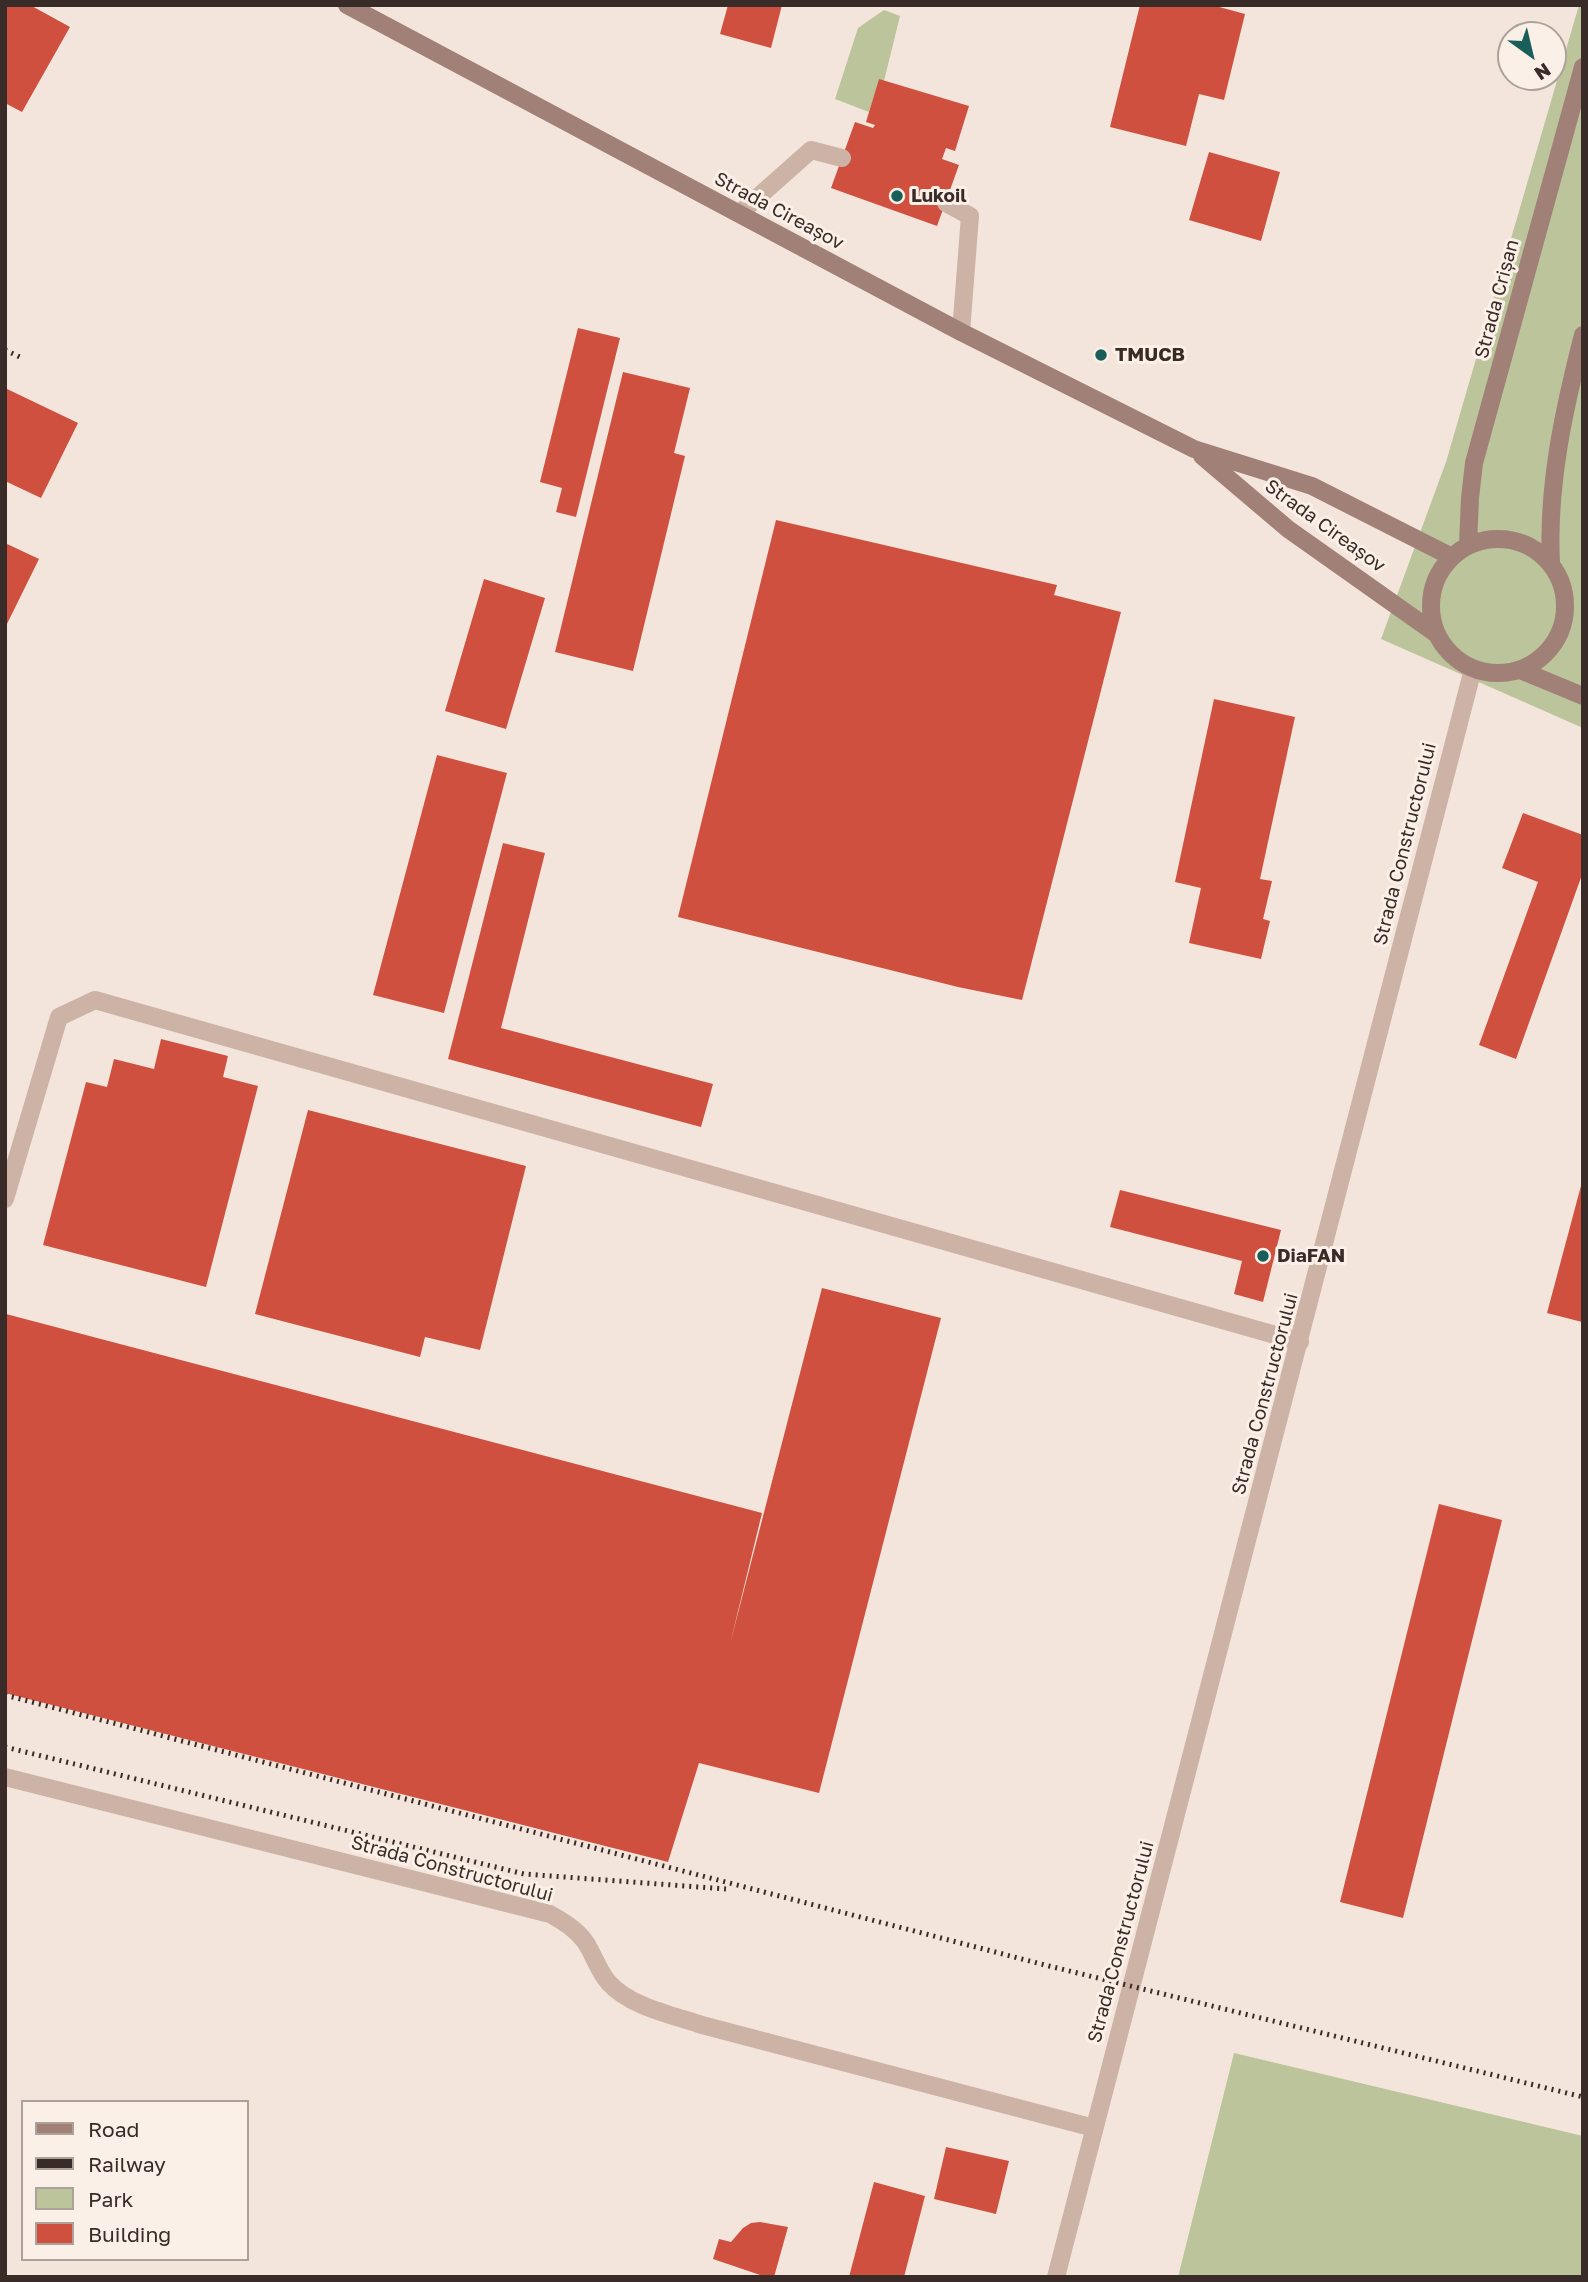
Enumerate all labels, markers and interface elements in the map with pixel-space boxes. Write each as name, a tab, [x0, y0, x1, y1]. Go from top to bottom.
north arrow	[1497, 21, 1567, 91]
text: N	[1530, 59, 1555, 86]
street label: Strada Cireașov	[710, 167, 848, 255]
place label: Lukoil	[911, 185, 967, 207]
marker: Lukoil	[889, 188, 905, 204]
street label: Strada Crișan	[1470, 237, 1524, 361]
place label: TMUCB	[1115, 344, 1185, 366]
marker: TMUCB	[1093, 347, 1109, 363]
street label: Strada Cireașov	[1260, 475, 1390, 577]
street label: Strada Constructorului	[1369, 740, 1441, 948]
place label: DiaFAN	[1277, 1245, 1345, 1267]
marker: DiaFAN	[1255, 1248, 1271, 1264]
street label: Strada Constructorului	[1227, 1291, 1303, 1497]
street label: Strada Constructorului	[349, 1831, 555, 1907]
street label: Strada Constructorului	[1083, 1839, 1159, 2045]
legend	[21, 2100, 248, 2261]
text: Road	[88, 2116, 139, 2142]
text: Railway	[88, 2151, 166, 2177]
text: Park	[88, 2186, 133, 2212]
text: Building	[88, 2221, 171, 2247]

